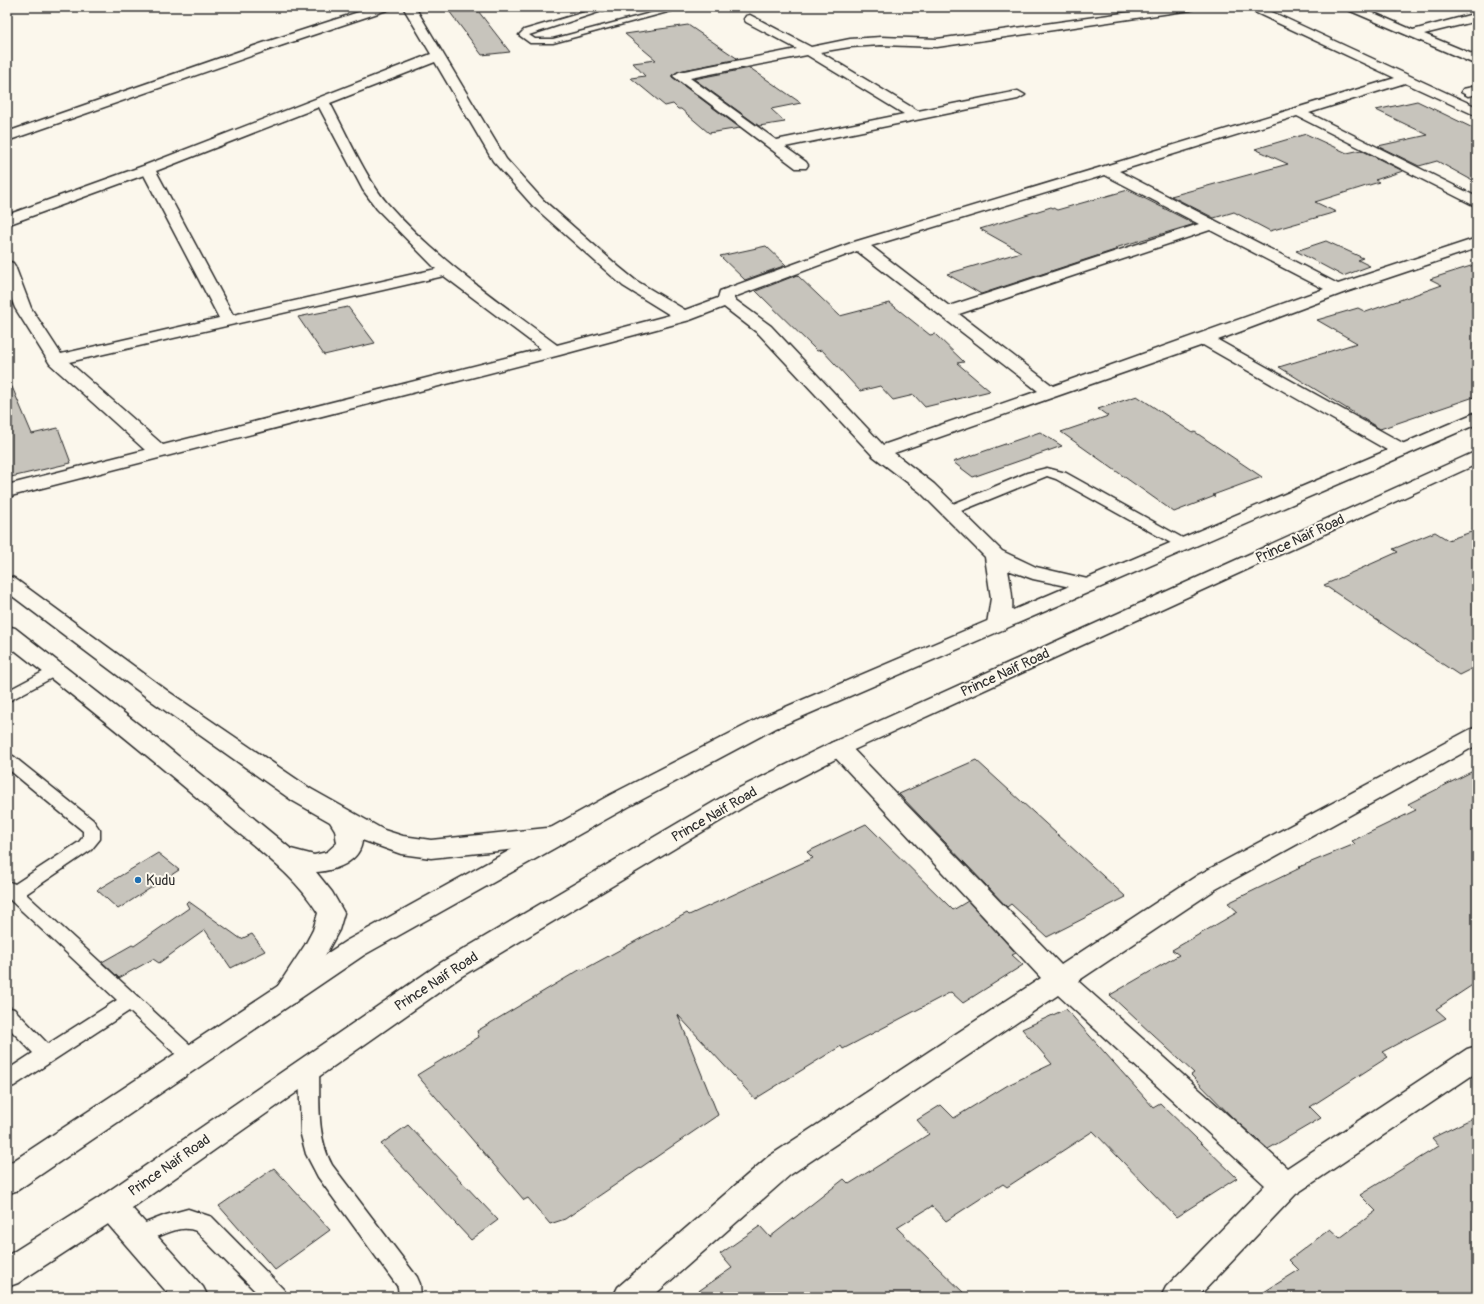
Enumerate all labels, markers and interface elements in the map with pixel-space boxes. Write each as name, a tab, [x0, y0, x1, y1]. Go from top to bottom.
street label: Prince Naif Road	[1253, 510, 1347, 566]
street label: Prince Naif Road	[958, 644, 1052, 700]
street label: Prince Naif Road	[668, 783, 760, 846]
place label: Kudu	[146, 872, 175, 889]
marker: Kudu	[133, 875, 143, 885]
street label: Prince Naif Road	[391, 948, 481, 1015]
street label: Prince Naif Road	[125, 1131, 214, 1200]

